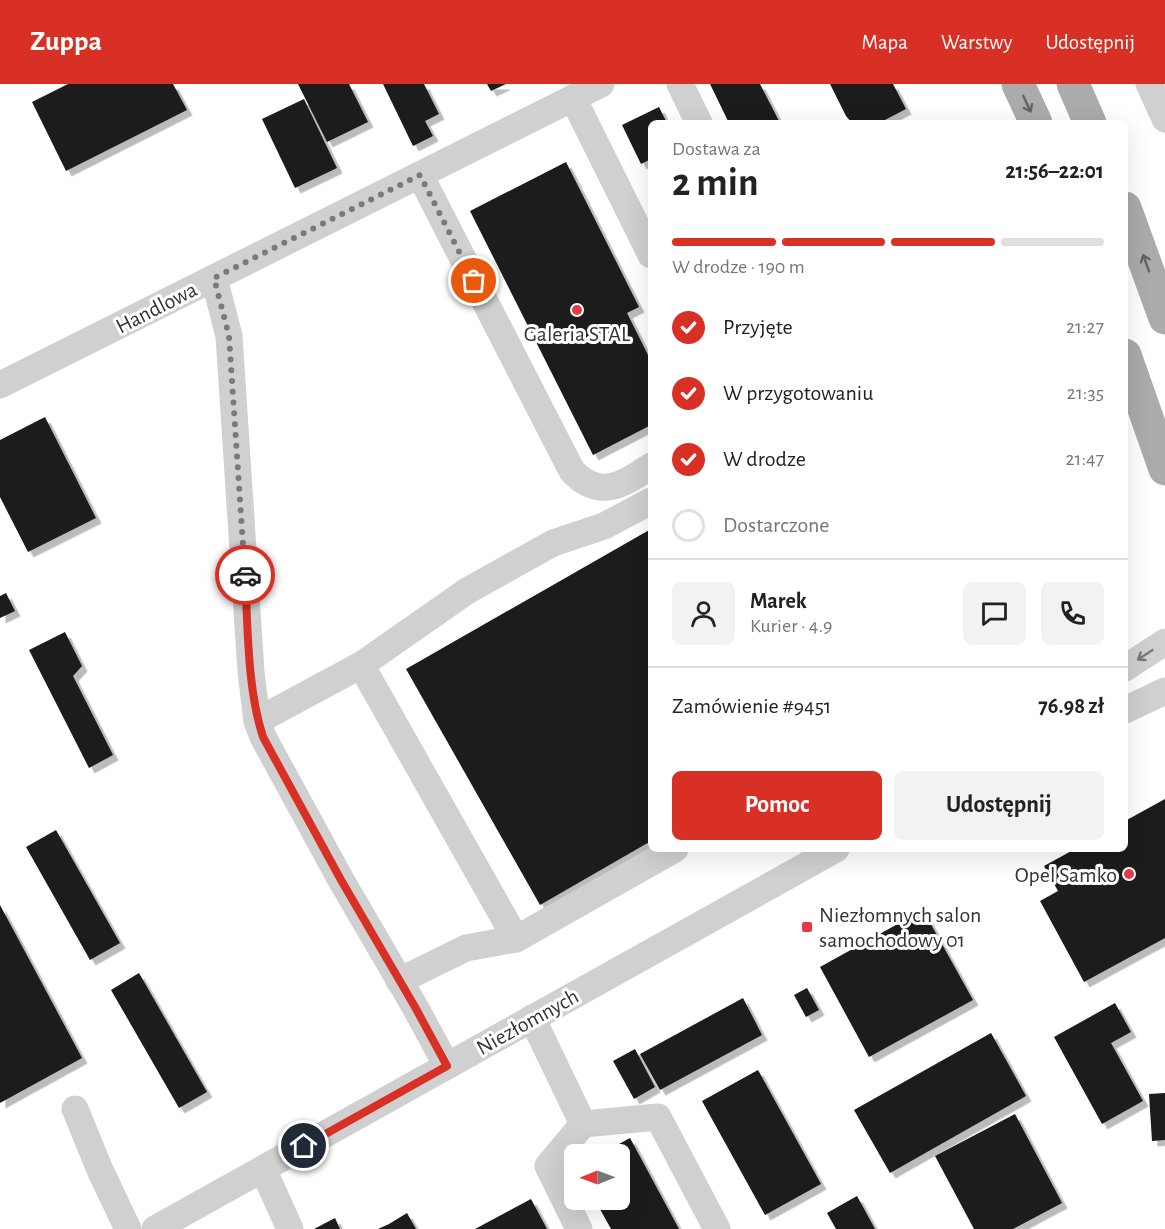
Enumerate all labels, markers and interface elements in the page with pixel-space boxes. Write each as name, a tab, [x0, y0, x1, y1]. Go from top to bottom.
text: Zuppa	[30, 28, 102, 56]
text: Mapa	[862, 32, 908, 53]
text: Warstwy	[941, 32, 1012, 53]
text: Udostępnij	[1045, 32, 1135, 53]
one-way arrow	[1021, 94, 1033, 112]
text: Dostawa za	[672, 139, 761, 159]
text: 21:56–22:01	[1005, 160, 1104, 182]
text: 2 min	[672, 164, 759, 203]
one-way arrow	[1139, 254, 1150, 272]
pin	[448, 255, 499, 306]
text: W drodze · 190 m	[672, 257, 805, 277]
icon: bag	[457, 264, 490, 297]
street label: Handlowa	[112, 278, 201, 338]
marker: Galeria STAL	[570, 303, 584, 317]
icon: check	[672, 311, 705, 344]
text: Przyjęte	[723, 316, 793, 338]
text: 21:27	[1066, 317, 1104, 337]
place label: Galeria STAL	[524, 323, 631, 345]
icon: check	[672, 377, 705, 410]
text: W przygotowaniu	[723, 382, 873, 404]
text: 21:35	[1067, 383, 1104, 403]
icon: check	[672, 443, 705, 476]
text: W drodze	[723, 448, 806, 470]
text: 21:47	[1065, 449, 1104, 469]
text: Dostarczone	[723, 514, 830, 536]
courier	[215, 545, 275, 605]
icon: car	[229, 559, 262, 592]
button: person	[672, 582, 735, 645]
button: chat	[963, 582, 1026, 645]
button: phone	[1041, 582, 1104, 645]
text: Marek	[750, 590, 807, 612]
text: Kurier · 4.9	[750, 616, 832, 636]
one-way arrow	[1137, 650, 1154, 662]
text: Zamówienie #9451	[672, 695, 831, 717]
text: 76.98 zł	[1038, 695, 1104, 717]
button: Pomoc	[672, 771, 882, 840]
button: Udostępnij	[894, 771, 1104, 840]
place label: Opel Samko	[1015, 864, 1117, 886]
marker: Opel Samko	[1122, 867, 1136, 881]
place label: Niezłomnych salon samochodowy 01	[819, 904, 981, 951]
marker: Niezłomnych salon samochodowy 01	[800, 920, 814, 934]
street label: Niezłomnych	[473, 985, 582, 1059]
pin	[278, 1120, 329, 1171]
icon: home	[287, 1129, 320, 1162]
north arrow	[564, 1144, 630, 1210]
map controls	[564, 1144, 630, 1210]

